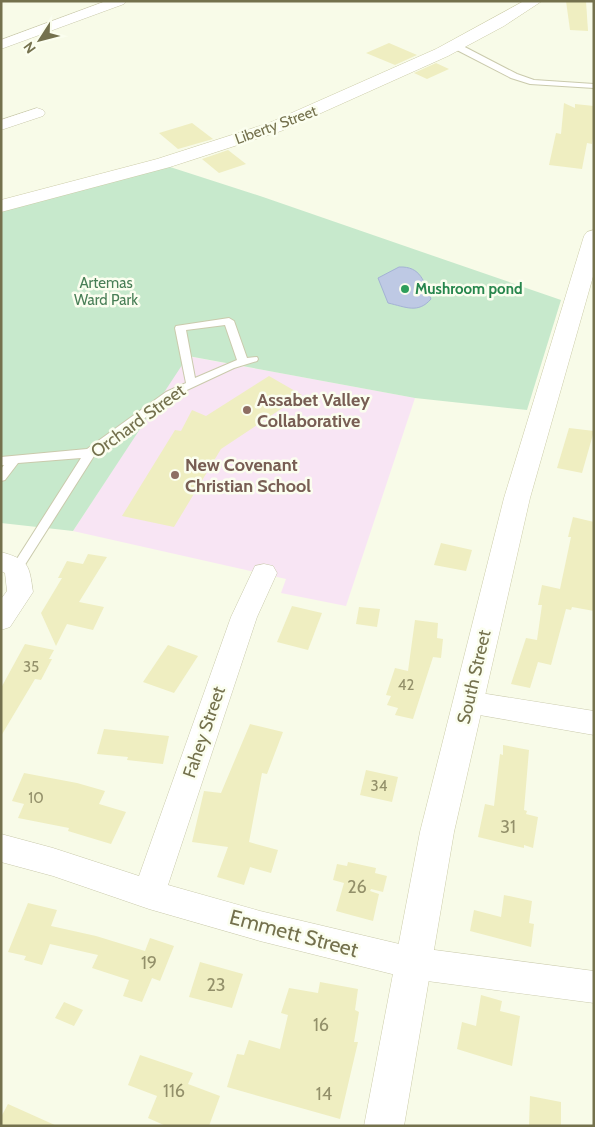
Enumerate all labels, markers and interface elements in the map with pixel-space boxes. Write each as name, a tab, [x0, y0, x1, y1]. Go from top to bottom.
north arrow	[15, 15, 65, 65]
text: N	[19, 38, 40, 57]
street label: Liberty Street	[233, 102, 319, 148]
park label: Artemas Ward Park	[74, 274, 138, 309]
place label: Mushroom pond	[415, 280, 523, 298]
marker: Mushroom pond	[399, 283, 411, 295]
street label: Orchard Street	[86, 379, 190, 463]
place label: Assabet Valley Collaborative	[257, 389, 370, 432]
marker: Assabet Valley Collaborative	[241, 404, 253, 416]
place label: New Covenant Christian School	[185, 454, 311, 497]
marker: New Covenant Christian School	[169, 469, 181, 481]
street label: South Street	[452, 628, 496, 726]
house number: 35	[23, 658, 39, 676]
house number: 42	[398, 676, 414, 694]
street label: Fahey Street	[178, 683, 230, 781]
house number: 34	[371, 777, 388, 795]
house number: 10	[28, 789, 44, 807]
house number: 31	[500, 816, 516, 838]
house number: 26	[347, 876, 367, 898]
street label: Emmett Street	[227, 904, 361, 962]
house number: 19	[141, 952, 157, 974]
house number: 23	[206, 974, 226, 996]
house number: 16	[313, 1014, 329, 1036]
house number: 116	[163, 1080, 185, 1102]
house number: 14	[316, 1083, 332, 1105]

